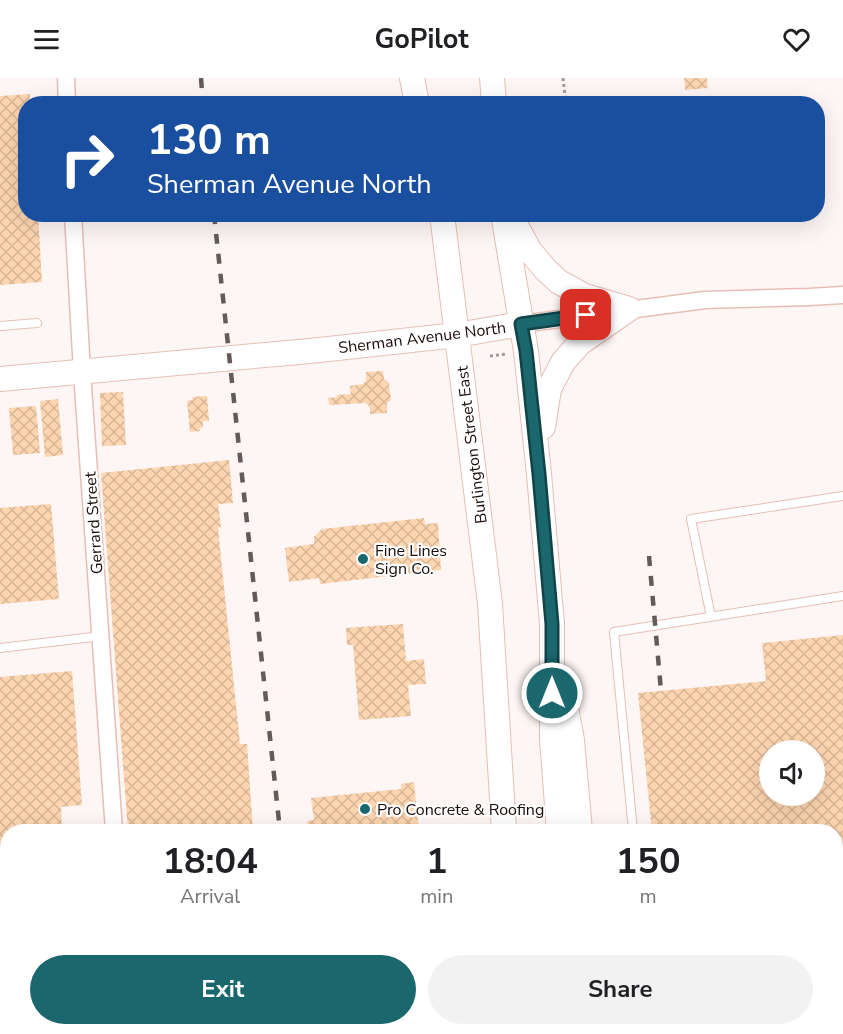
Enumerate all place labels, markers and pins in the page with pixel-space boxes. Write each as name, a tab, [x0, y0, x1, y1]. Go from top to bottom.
pin	[560, 289, 611, 340]
place label: Fine Lines Sign Co.	[375, 540, 447, 580]
marker: Fine Lines Sign Co.	[356, 552, 370, 566]
place label: Pro Concrete & Roofing	[377, 799, 544, 821]
marker: Pro Concrete & Roofing	[358, 802, 372, 816]

